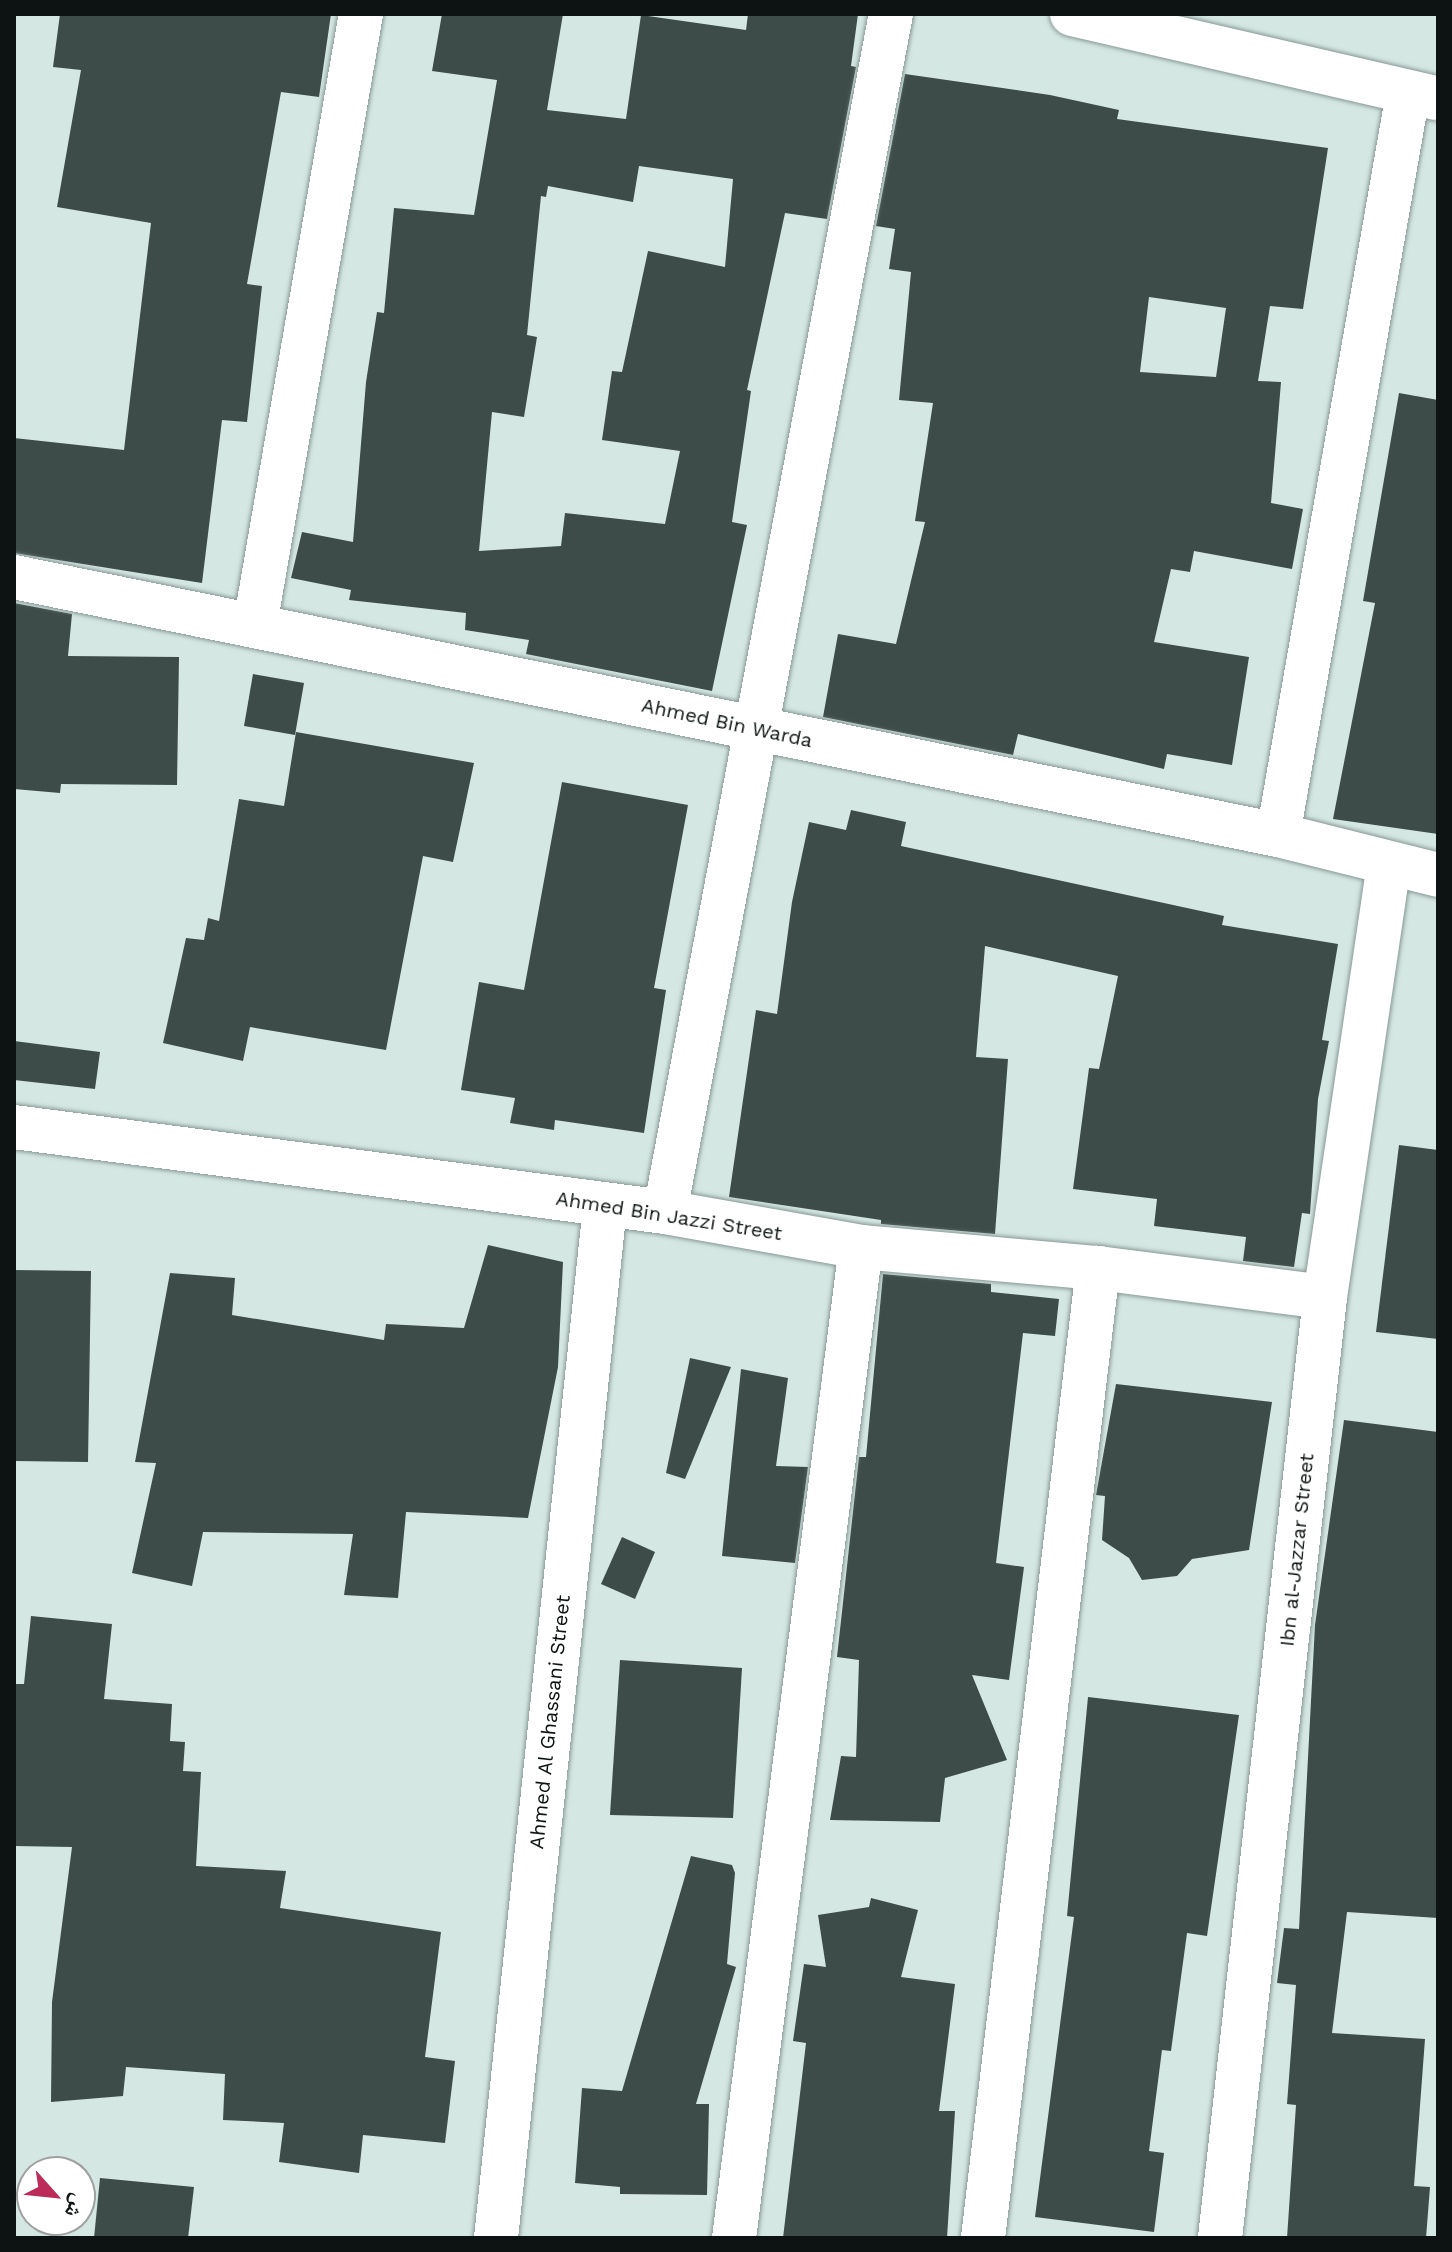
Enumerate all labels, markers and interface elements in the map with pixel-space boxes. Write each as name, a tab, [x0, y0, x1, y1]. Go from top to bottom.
street label: Ahmed Bin Warda	[639, 693, 815, 753]
street label: Ahmed Bin Jazzi Street	[554, 1186, 784, 1246]
street label: Ibn al-Jazzar Street	[1275, 1452, 1319, 1648]
street label: Ahmed Al Ghassani Street	[525, 1593, 575, 1851]
north arrow	[16, 2156, 96, 2236]
text: ش	[60, 2190, 92, 2222]

